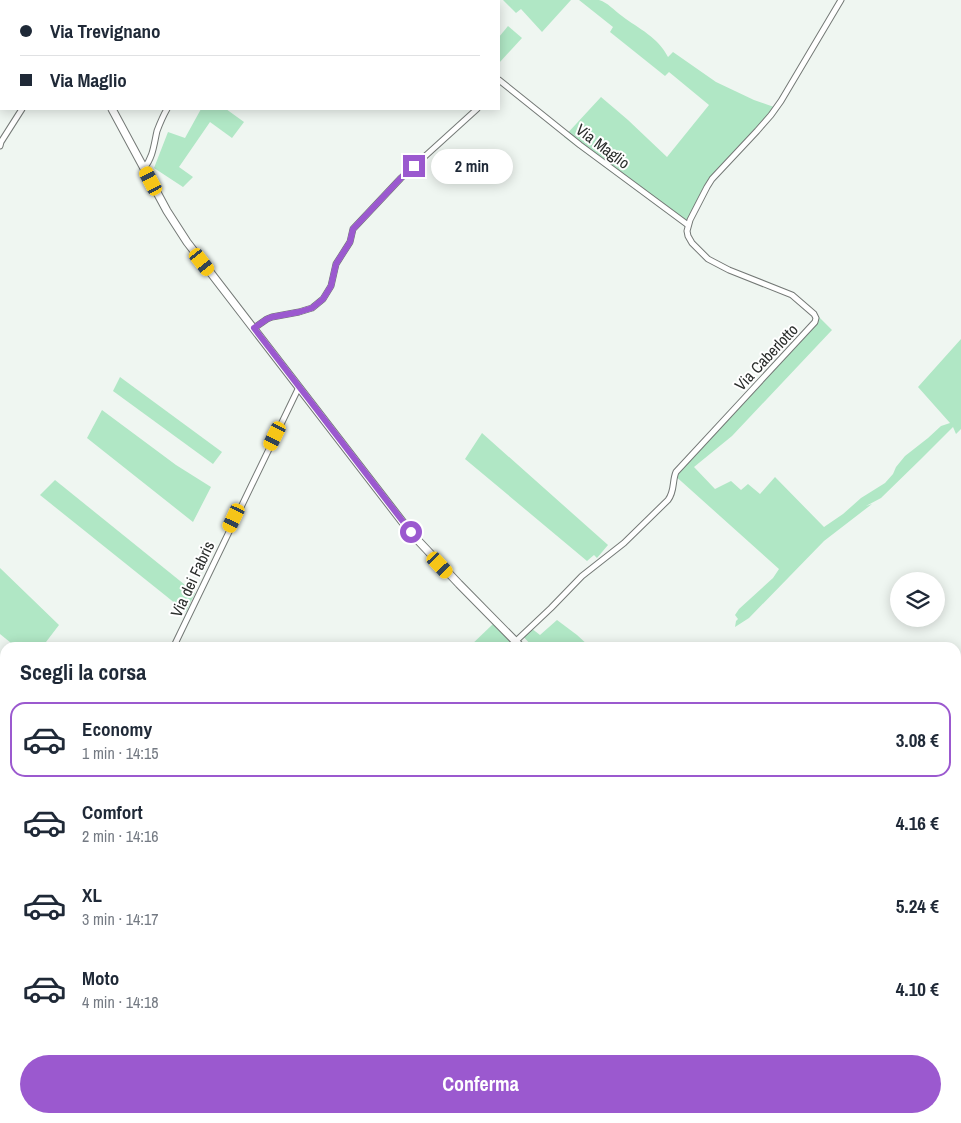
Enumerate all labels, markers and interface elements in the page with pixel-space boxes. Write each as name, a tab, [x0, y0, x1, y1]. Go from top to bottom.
text: Via Trevignano	[50, 18, 161, 44]
text: Via Maglio	[50, 67, 127, 93]
street label: Via Maglio	[571, 118, 635, 174]
callout: 2 min	[432, 148, 514, 184]
route end	[403, 155, 425, 177]
text: 2 min	[455, 155, 489, 177]
car	[137, 164, 164, 198]
car	[186, 246, 217, 278]
street label: Via Caberlotto	[729, 319, 803, 395]
car	[261, 419, 288, 453]
car	[220, 501, 247, 535]
route start	[400, 521, 422, 543]
street label: Via dei Fabris	[165, 537, 219, 621]
car	[424, 549, 455, 581]
map controls	[890, 572, 945, 627]
button: layers	[890, 572, 945, 627]
text: Scegli la corsa	[20, 657, 146, 687]
text: Economy	[82, 716, 152, 742]
icon: car	[22, 717, 67, 762]
text: 3.08 €	[896, 727, 939, 753]
text: 1 min · 14:15	[82, 742, 159, 764]
text: Comfort	[82, 799, 143, 825]
icon: car	[22, 800, 67, 845]
text: 4.16 €	[896, 810, 939, 836]
text: 2 min · 14:16	[82, 825, 159, 847]
text: XL	[82, 882, 102, 908]
icon: car	[22, 883, 67, 928]
text: 5.24 €	[896, 893, 939, 919]
text: 3 min · 14:17	[82, 908, 159, 930]
text: Moto	[82, 965, 119, 991]
icon: car	[22, 966, 67, 1011]
text: 4.10 €	[896, 976, 939, 1002]
text: 4 min · 14:18	[82, 991, 159, 1013]
button: Conferma	[20, 1055, 941, 1113]

